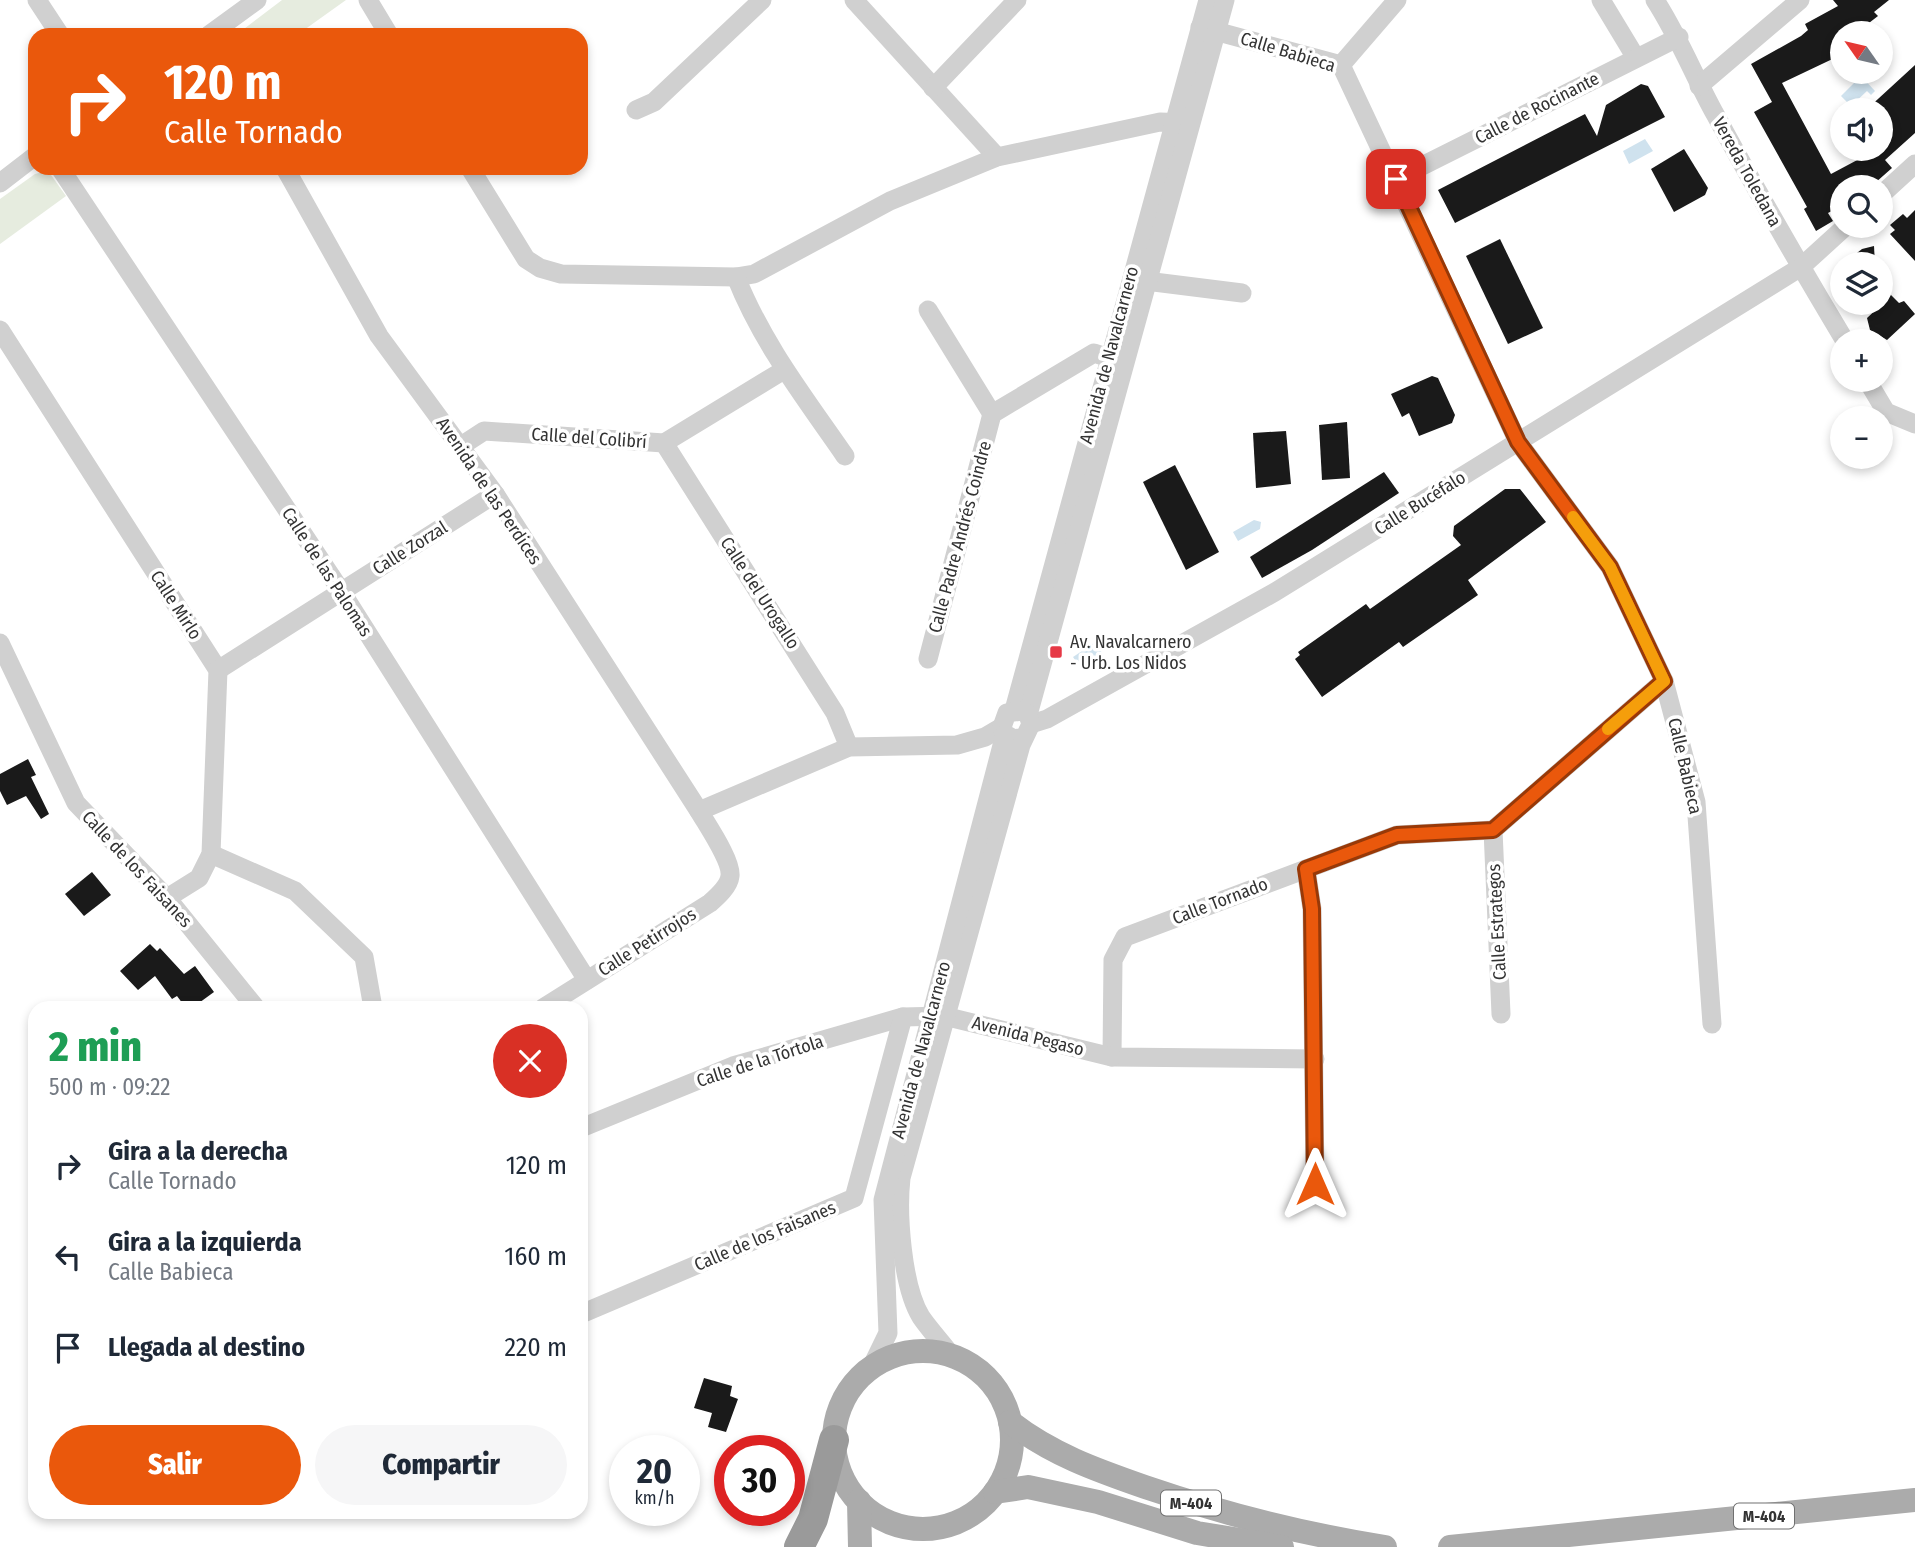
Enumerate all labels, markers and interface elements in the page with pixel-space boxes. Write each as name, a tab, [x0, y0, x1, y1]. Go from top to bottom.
north arrow	[1830, 21, 1894, 84]
map controls	[1830, 21, 1893, 469]
street label: Calle Babieca	[1238, 27, 1338, 77]
text: 120 m	[164, 53, 282, 112]
icon: right	[49, 56, 140, 147]
street label: Calle de Rocinante	[1471, 67, 1603, 149]
button: sound	[1830, 98, 1893, 161]
text: Calle Tornado	[164, 113, 343, 151]
street label: Vereda Toledana	[1708, 113, 1786, 231]
pin	[1366, 149, 1426, 209]
icon: arrive	[1377, 160, 1415, 198]
button: search	[1830, 175, 1893, 238]
button: layers	[1830, 252, 1893, 315]
street label: Avenida de Navalcarnero	[1075, 264, 1143, 446]
button: +	[1830, 329, 1893, 392]
button: −	[1830, 406, 1893, 469]
street label: Avenida de las Perdices	[432, 413, 547, 569]
street label: Calle del Colibrí	[531, 423, 648, 453]
street label: Calle Padre Andrés Coindre	[924, 439, 996, 635]
street label: Calle Bucéfalo	[1370, 466, 1470, 540]
street label: Calle de las Palomas	[277, 503, 377, 641]
street label: Calle Zorzal	[369, 516, 452, 580]
street label: Calle del Urogallo	[716, 533, 804, 653]
street label: Calle Mirlo	[146, 566, 206, 644]
place label: Av. Navalcarnero - Urb. Los Nidos	[1070, 631, 1192, 674]
marker: Av. Navalcarnero - Urb. Los Nidos	[1048, 644, 1064, 660]
street label: Calle Babieca	[1663, 716, 1707, 816]
street label: Calle de los Faisanes	[77, 806, 197, 932]
street label: Calle Estrategos	[1483, 863, 1511, 981]
street label: Calle Tornado	[1169, 873, 1271, 929]
street label: Calle Petirrojos	[594, 903, 700, 981]
street label: Avenida de Navalcarnero	[887, 959, 955, 1141]
street label: Avenida Pegaso	[970, 1011, 1086, 1061]
text: 2 min	[49, 1022, 142, 1072]
button: close	[493, 1024, 567, 1098]
street label: Calle de la Tórtola	[694, 1030, 826, 1092]
text: 500 m · 09:22	[49, 1073, 170, 1101]
text: Gira a la derecha	[108, 1136, 288, 1167]
icon: right	[49, 1147, 87, 1185]
position arrow	[1278, 1147, 1352, 1221]
text: 120 m	[506, 1150, 567, 1181]
text: Calle Tornado	[108, 1167, 237, 1195]
street label: Calle de los Faisanes	[691, 1196, 839, 1276]
text: Gira a la izquierda	[108, 1227, 302, 1258]
icon: left	[49, 1238, 87, 1276]
text: 160 m	[504, 1241, 567, 1272]
text: Calle Babieca	[108, 1258, 233, 1286]
icon: arrive	[49, 1329, 87, 1367]
text: Llegada al destino	[108, 1332, 305, 1363]
text: 220 m	[504, 1332, 567, 1363]
button: Salir	[49, 1425, 301, 1505]
button: Compartir	[315, 1425, 567, 1505]
speed limit sign: 30	[714, 1435, 805, 1526]
text: 20	[637, 1450, 672, 1492]
text: km/h	[634, 1487, 675, 1509]
road number: M-404	[1161, 1490, 1221, 1516]
road number: M-404	[1734, 1504, 1794, 1528]

